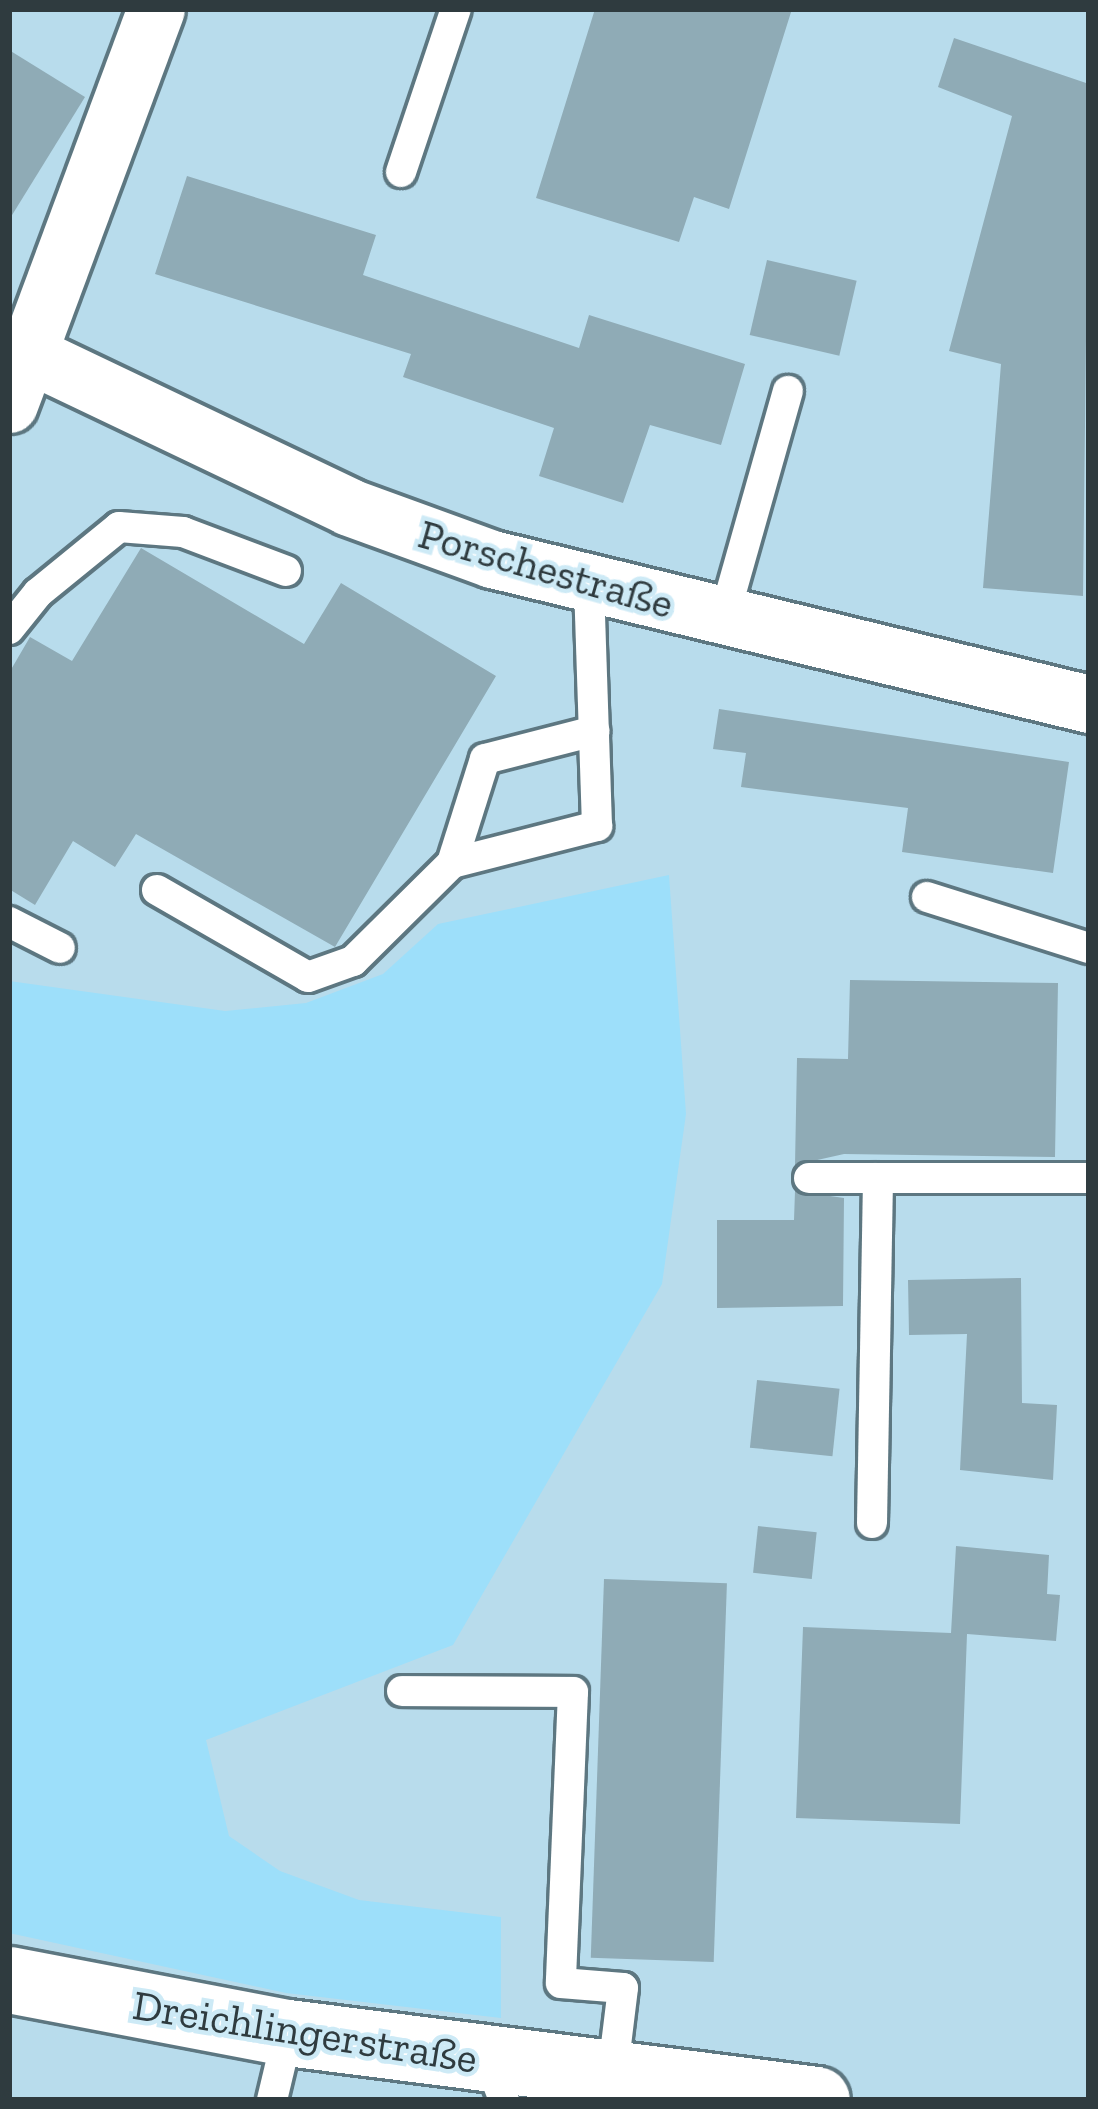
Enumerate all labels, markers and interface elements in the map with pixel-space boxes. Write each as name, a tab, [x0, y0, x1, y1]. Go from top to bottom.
street label: Porschestraße	[413, 509, 679, 629]
street label: Dreichlingerstraße	[129, 1980, 481, 2084]

